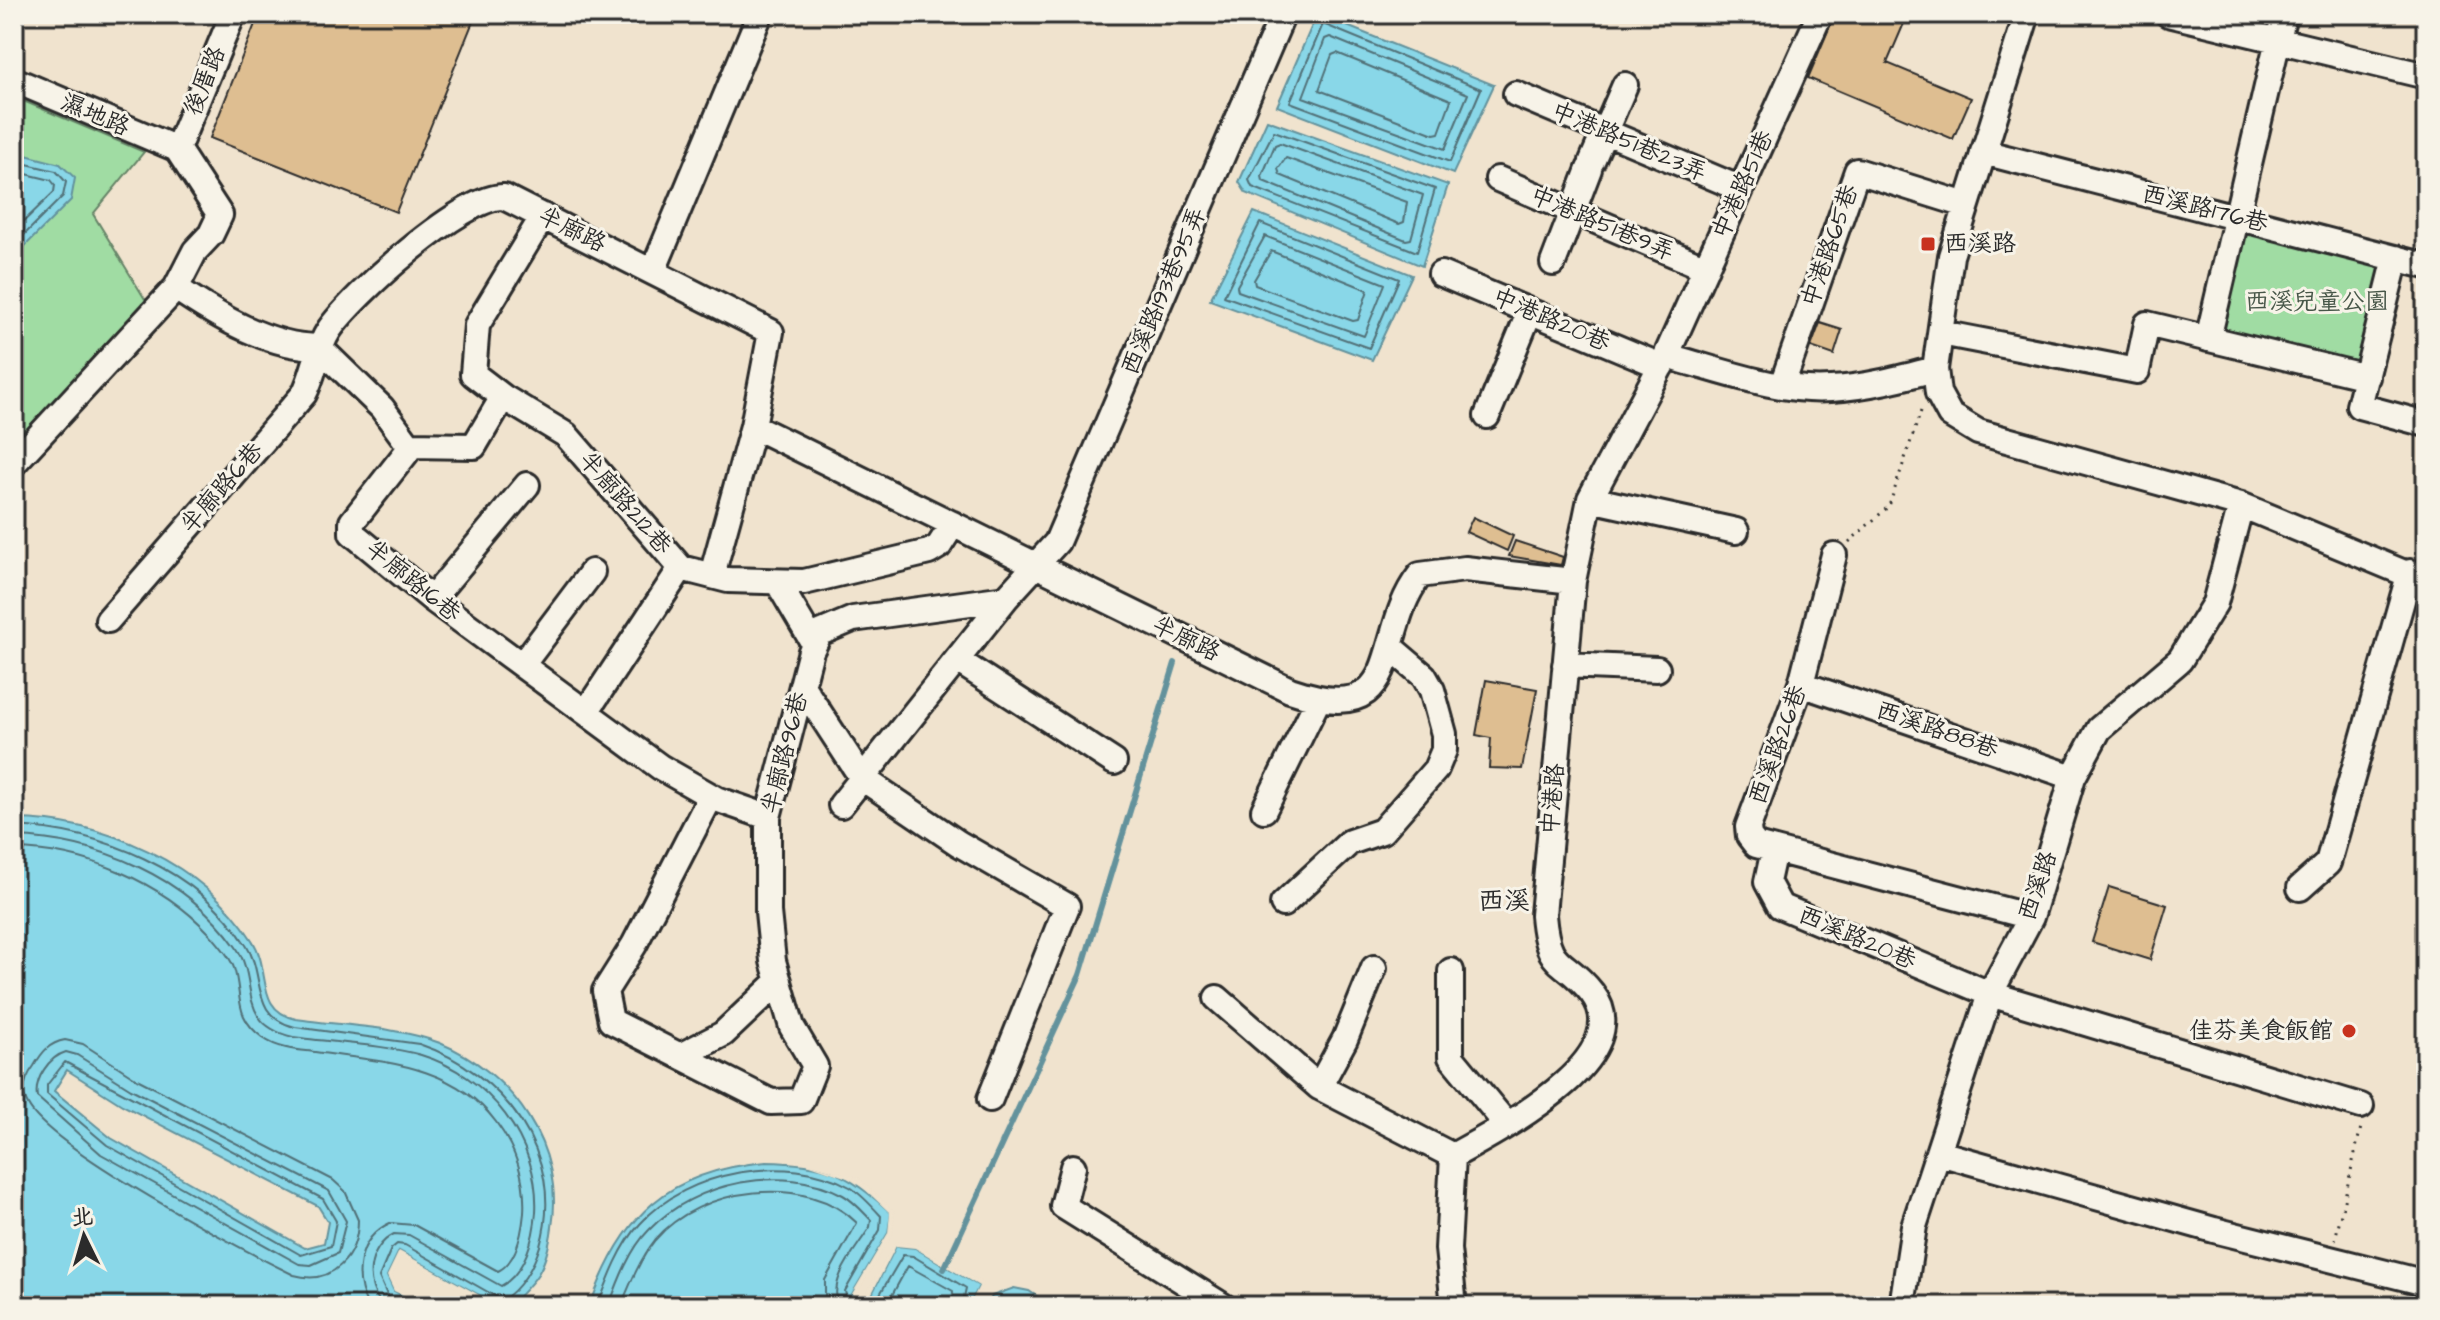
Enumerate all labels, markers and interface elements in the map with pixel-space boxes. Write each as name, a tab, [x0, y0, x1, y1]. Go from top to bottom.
street label: 後厝路	[176, 41, 234, 121]
street label: 濕地路	[55, 85, 135, 145]
street label: 中港路51巷23弄	[1546, 94, 1712, 190]
street label: 中港路51巷	[1704, 125, 1782, 245]
street label: 西溪路176巷	[2138, 177, 2272, 241]
street label: 中港路51巷9弄	[1525, 178, 1679, 270]
street label: 中港路65巷	[1793, 180, 1867, 312]
street label: 半廍路	[532, 199, 612, 261]
street label: 西溪路193巷95弄	[1113, 202, 1215, 380]
place label: 西溪路	[1944, 227, 2016, 261]
marker: 西溪路	[1919, 235, 1937, 253]
street label: 中港路20巷	[1487, 280, 1615, 360]
park label: 西溪兒童公園	[2245, 285, 2389, 319]
street label: 半廍路6巷	[173, 435, 271, 541]
street label: 半廍路212巷	[571, 444, 679, 562]
street label: 半廍路16巷	[358, 532, 468, 630]
street label: 半廍路	[1146, 608, 1226, 670]
street label: 西溪路26巷	[1741, 681, 1815, 809]
street label: 半廍路96巷	[753, 688, 817, 818]
street label: 西溪路88巷	[1871, 693, 2003, 767]
street label: 中港路	[1533, 762, 1573, 836]
street label: 西溪路	[2010, 846, 2066, 926]
district label: 西溪	[1478, 883, 1530, 919]
street label: 西溪路20巷	[1793, 898, 1921, 978]
place label: 佳芬美食飯館	[2189, 1014, 2333, 1048]
marker: 佳芬美食飯館	[2340, 1022, 2358, 1040]
north arrow	[44, 1196, 124, 1276]
text: 北	[70, 1201, 95, 1234]

